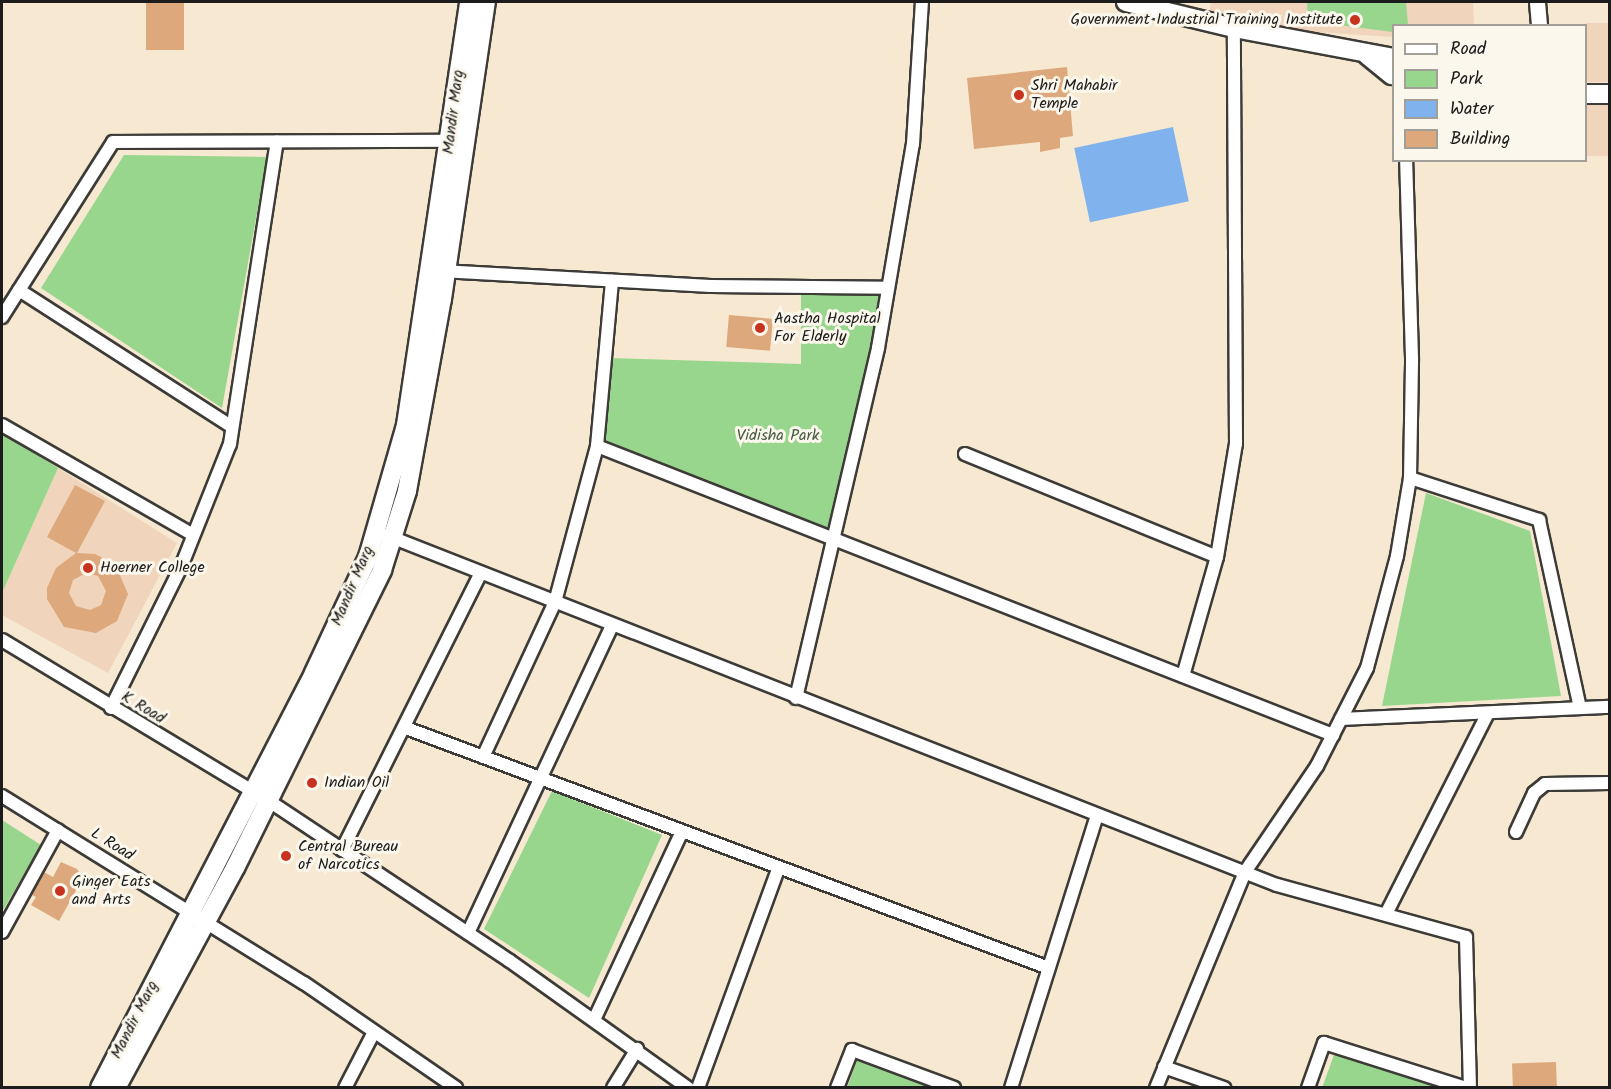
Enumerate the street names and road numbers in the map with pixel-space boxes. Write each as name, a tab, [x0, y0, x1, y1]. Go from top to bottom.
street label: Mandir Marg	[439, 69, 469, 155]
street label: Mandir Marg	[328, 543, 378, 629]
street label: K Road	[118, 687, 168, 729]
street label: L Road	[87, 824, 137, 866]
street label: Mandir Marg	[107, 978, 163, 1062]

